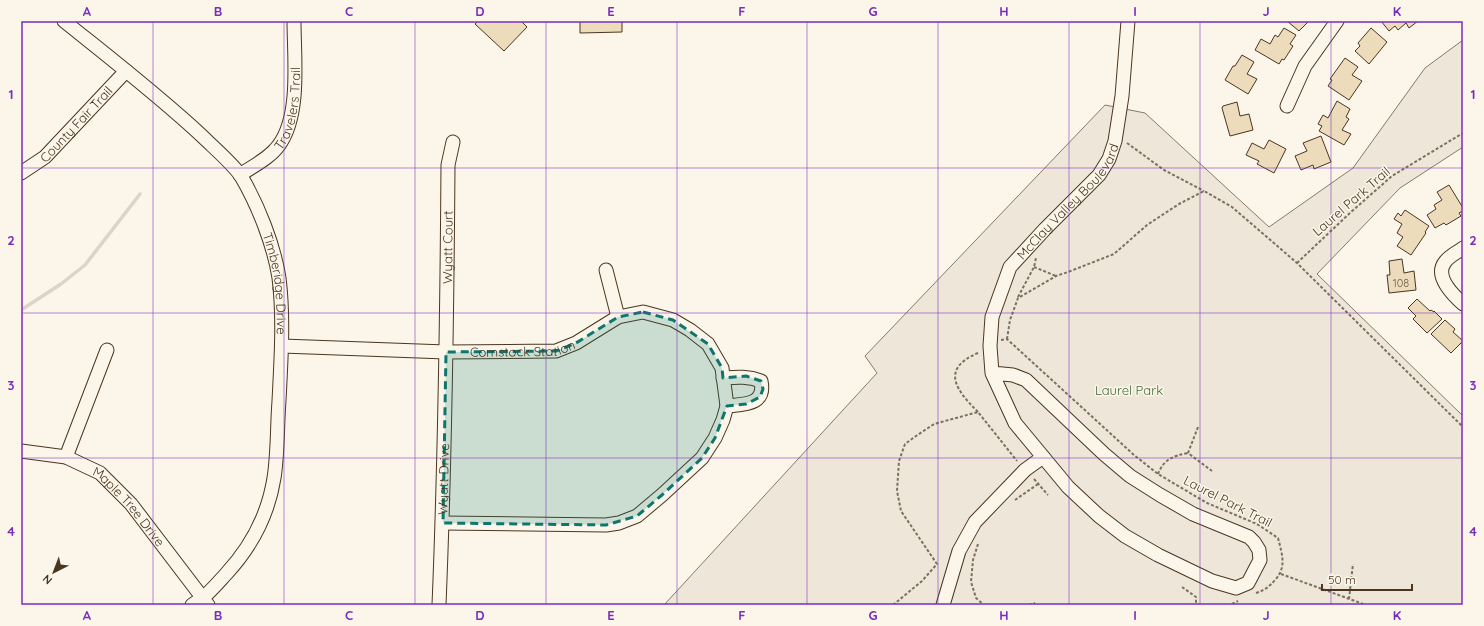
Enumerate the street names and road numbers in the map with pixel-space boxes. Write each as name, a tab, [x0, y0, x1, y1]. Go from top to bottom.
street label: Travelers Trail	[270, 67, 303, 153]
street label: County Fair Trail	[36, 83, 116, 166]
street label: McClay Valley Boulevard	[1013, 141, 1122, 263]
street label: Laurel Park Trail	[1309, 163, 1393, 239]
street label: Wyatt Court	[439, 210, 456, 284]
street label: Timberidge Drive	[260, 230, 290, 335]
street label: Comstock Station	[470, 336, 577, 360]
street label: Wyatt Drive	[434, 443, 452, 515]
street label: Maple Tree Drive	[90, 463, 168, 549]
street label: Laurel Park Trail	[1181, 472, 1275, 530]

